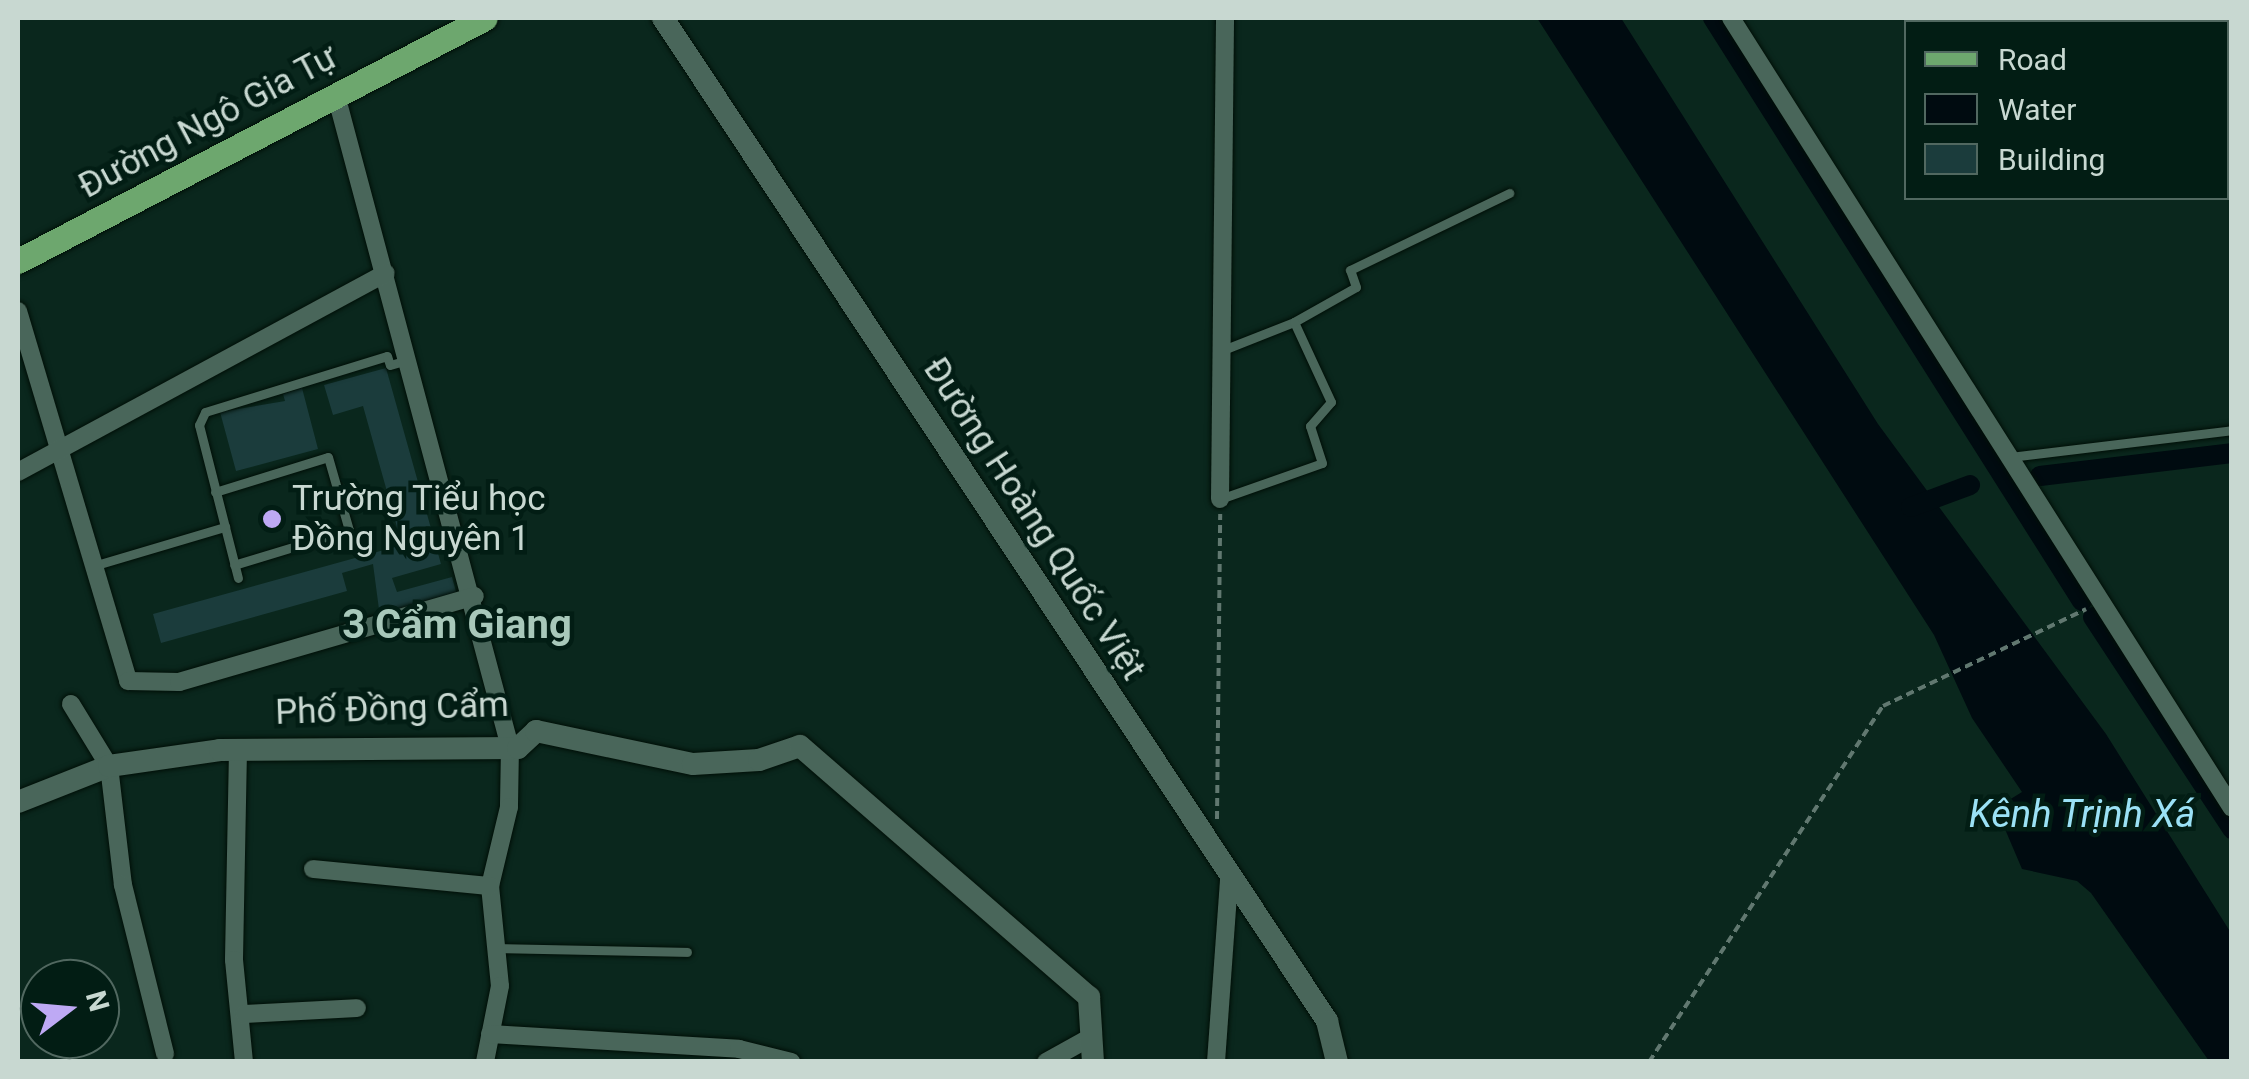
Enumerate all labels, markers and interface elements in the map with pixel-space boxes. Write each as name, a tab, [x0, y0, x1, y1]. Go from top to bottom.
legend	[1904, 20, 2229, 200]
street label: Đường Ngô Gia Tự	[71, 36, 345, 208]
text: Road	[1998, 42, 2067, 77]
text: Water	[1998, 92, 2076, 127]
text: Building	[1998, 142, 2105, 177]
street label: Đường Hoàng Quốc Việt	[914, 350, 1154, 688]
place label: Trường Tiểu học Đồng Nguyên 1	[292, 478, 546, 560]
marker: Trường Tiểu học Đồng Nguyên 1	[261, 508, 283, 530]
district label: 3 Cẩm Giang	[342, 601, 572, 649]
street label: Phố Đồng Cẩm	[275, 684, 509, 734]
water label: Kênh Trịnh Xá	[1968, 792, 2196, 838]
north arrow	[20, 959, 120, 1059]
text: N	[79, 987, 116, 1015]

